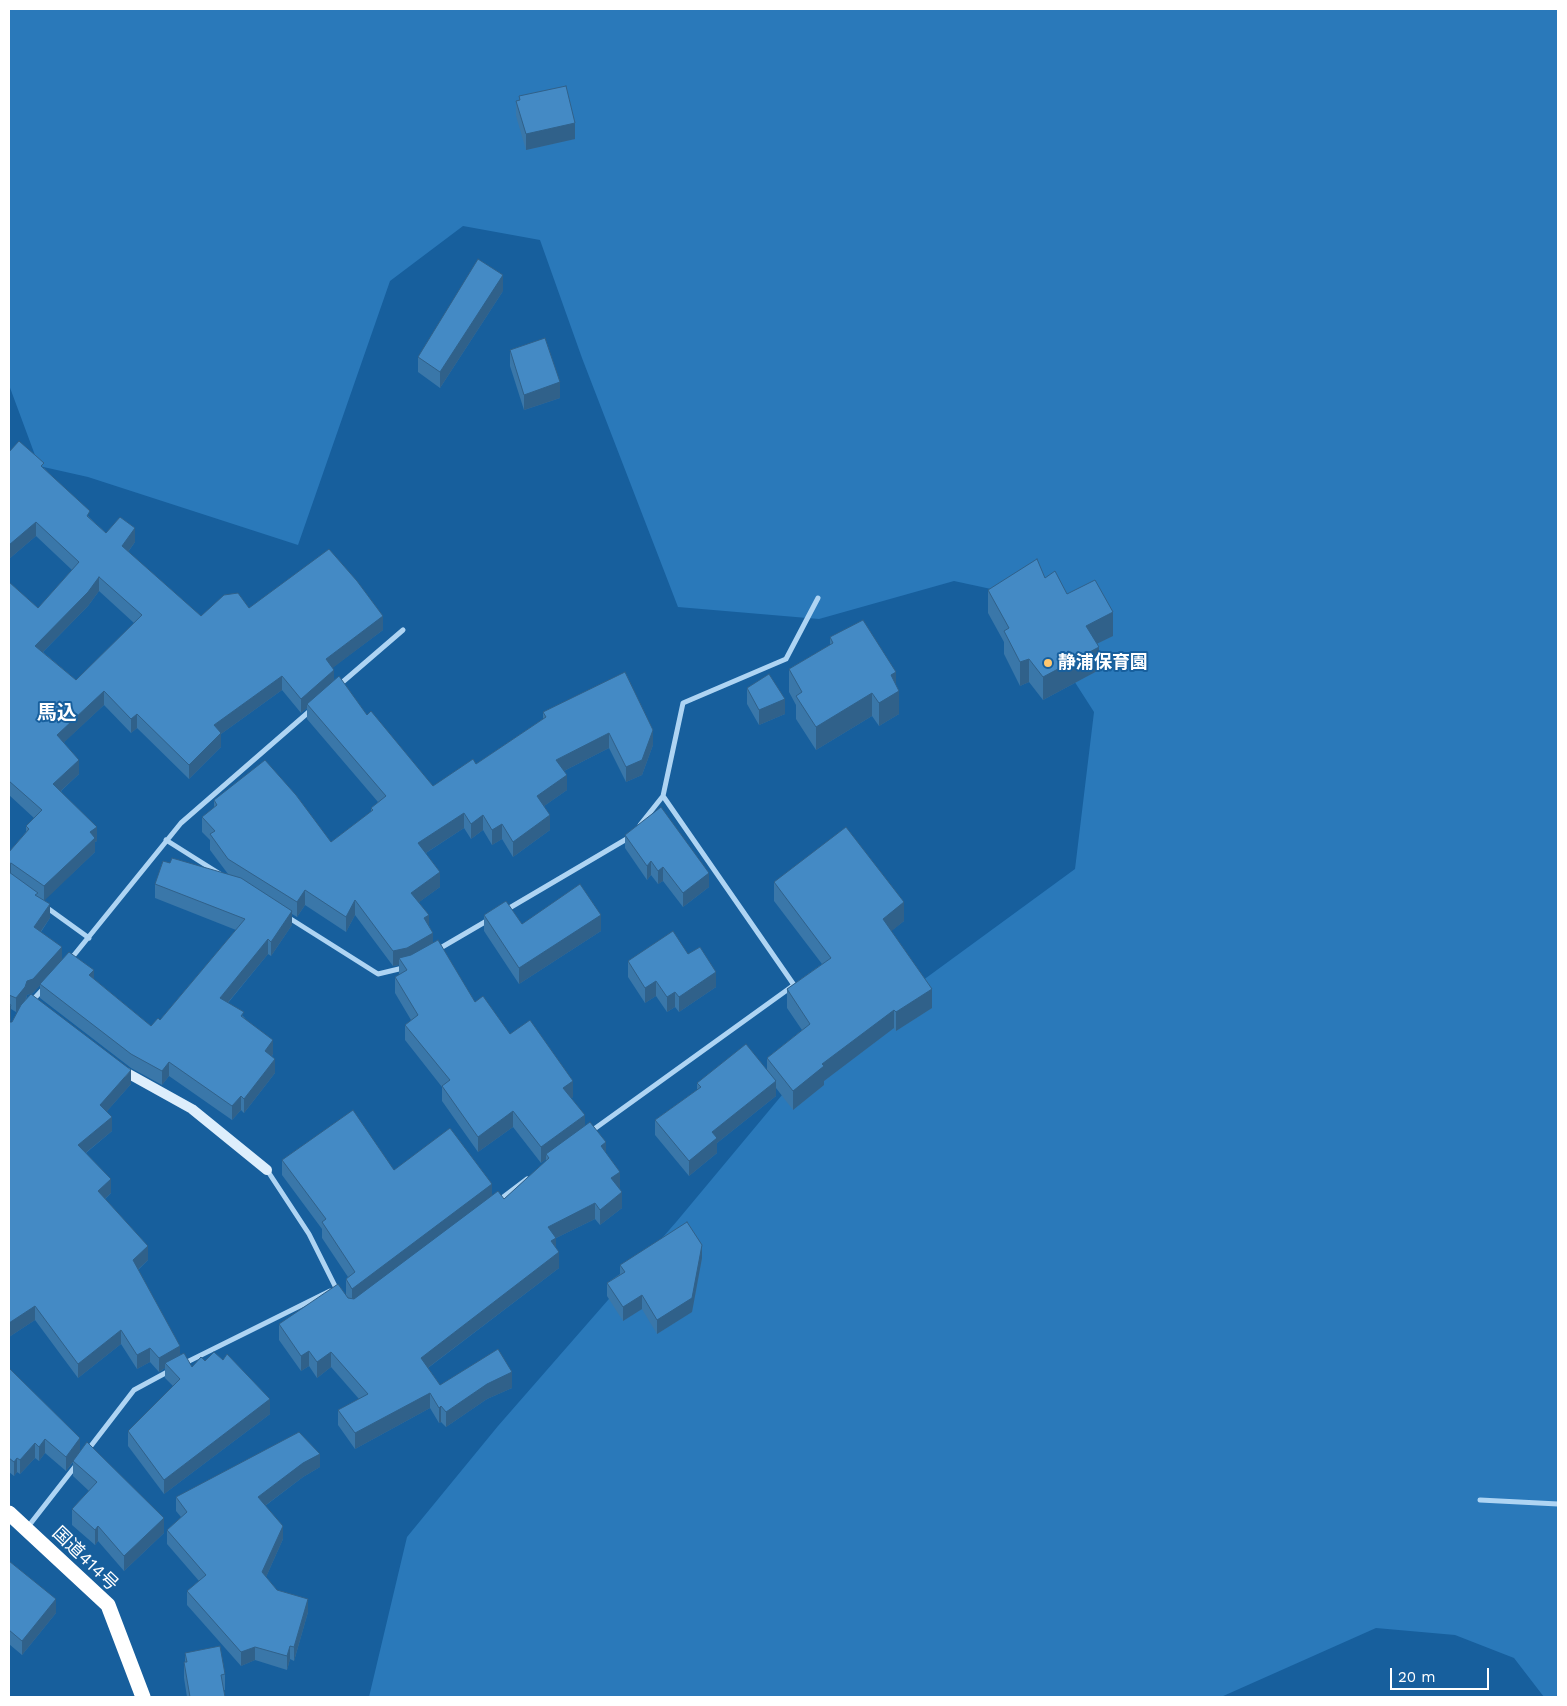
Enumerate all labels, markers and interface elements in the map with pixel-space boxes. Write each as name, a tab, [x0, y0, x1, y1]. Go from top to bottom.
place label: 静浦保育園	[1058, 652, 1148, 674]
marker: 静浦保育園	[1042, 657, 1054, 669]
district label: 馬込	[37, 701, 77, 725]
street label: 国道414号	[48, 1522, 122, 1596]
scale bar	[1392, 1658, 1491, 1690]
text: 20 m	[1398, 1668, 1436, 1686]

